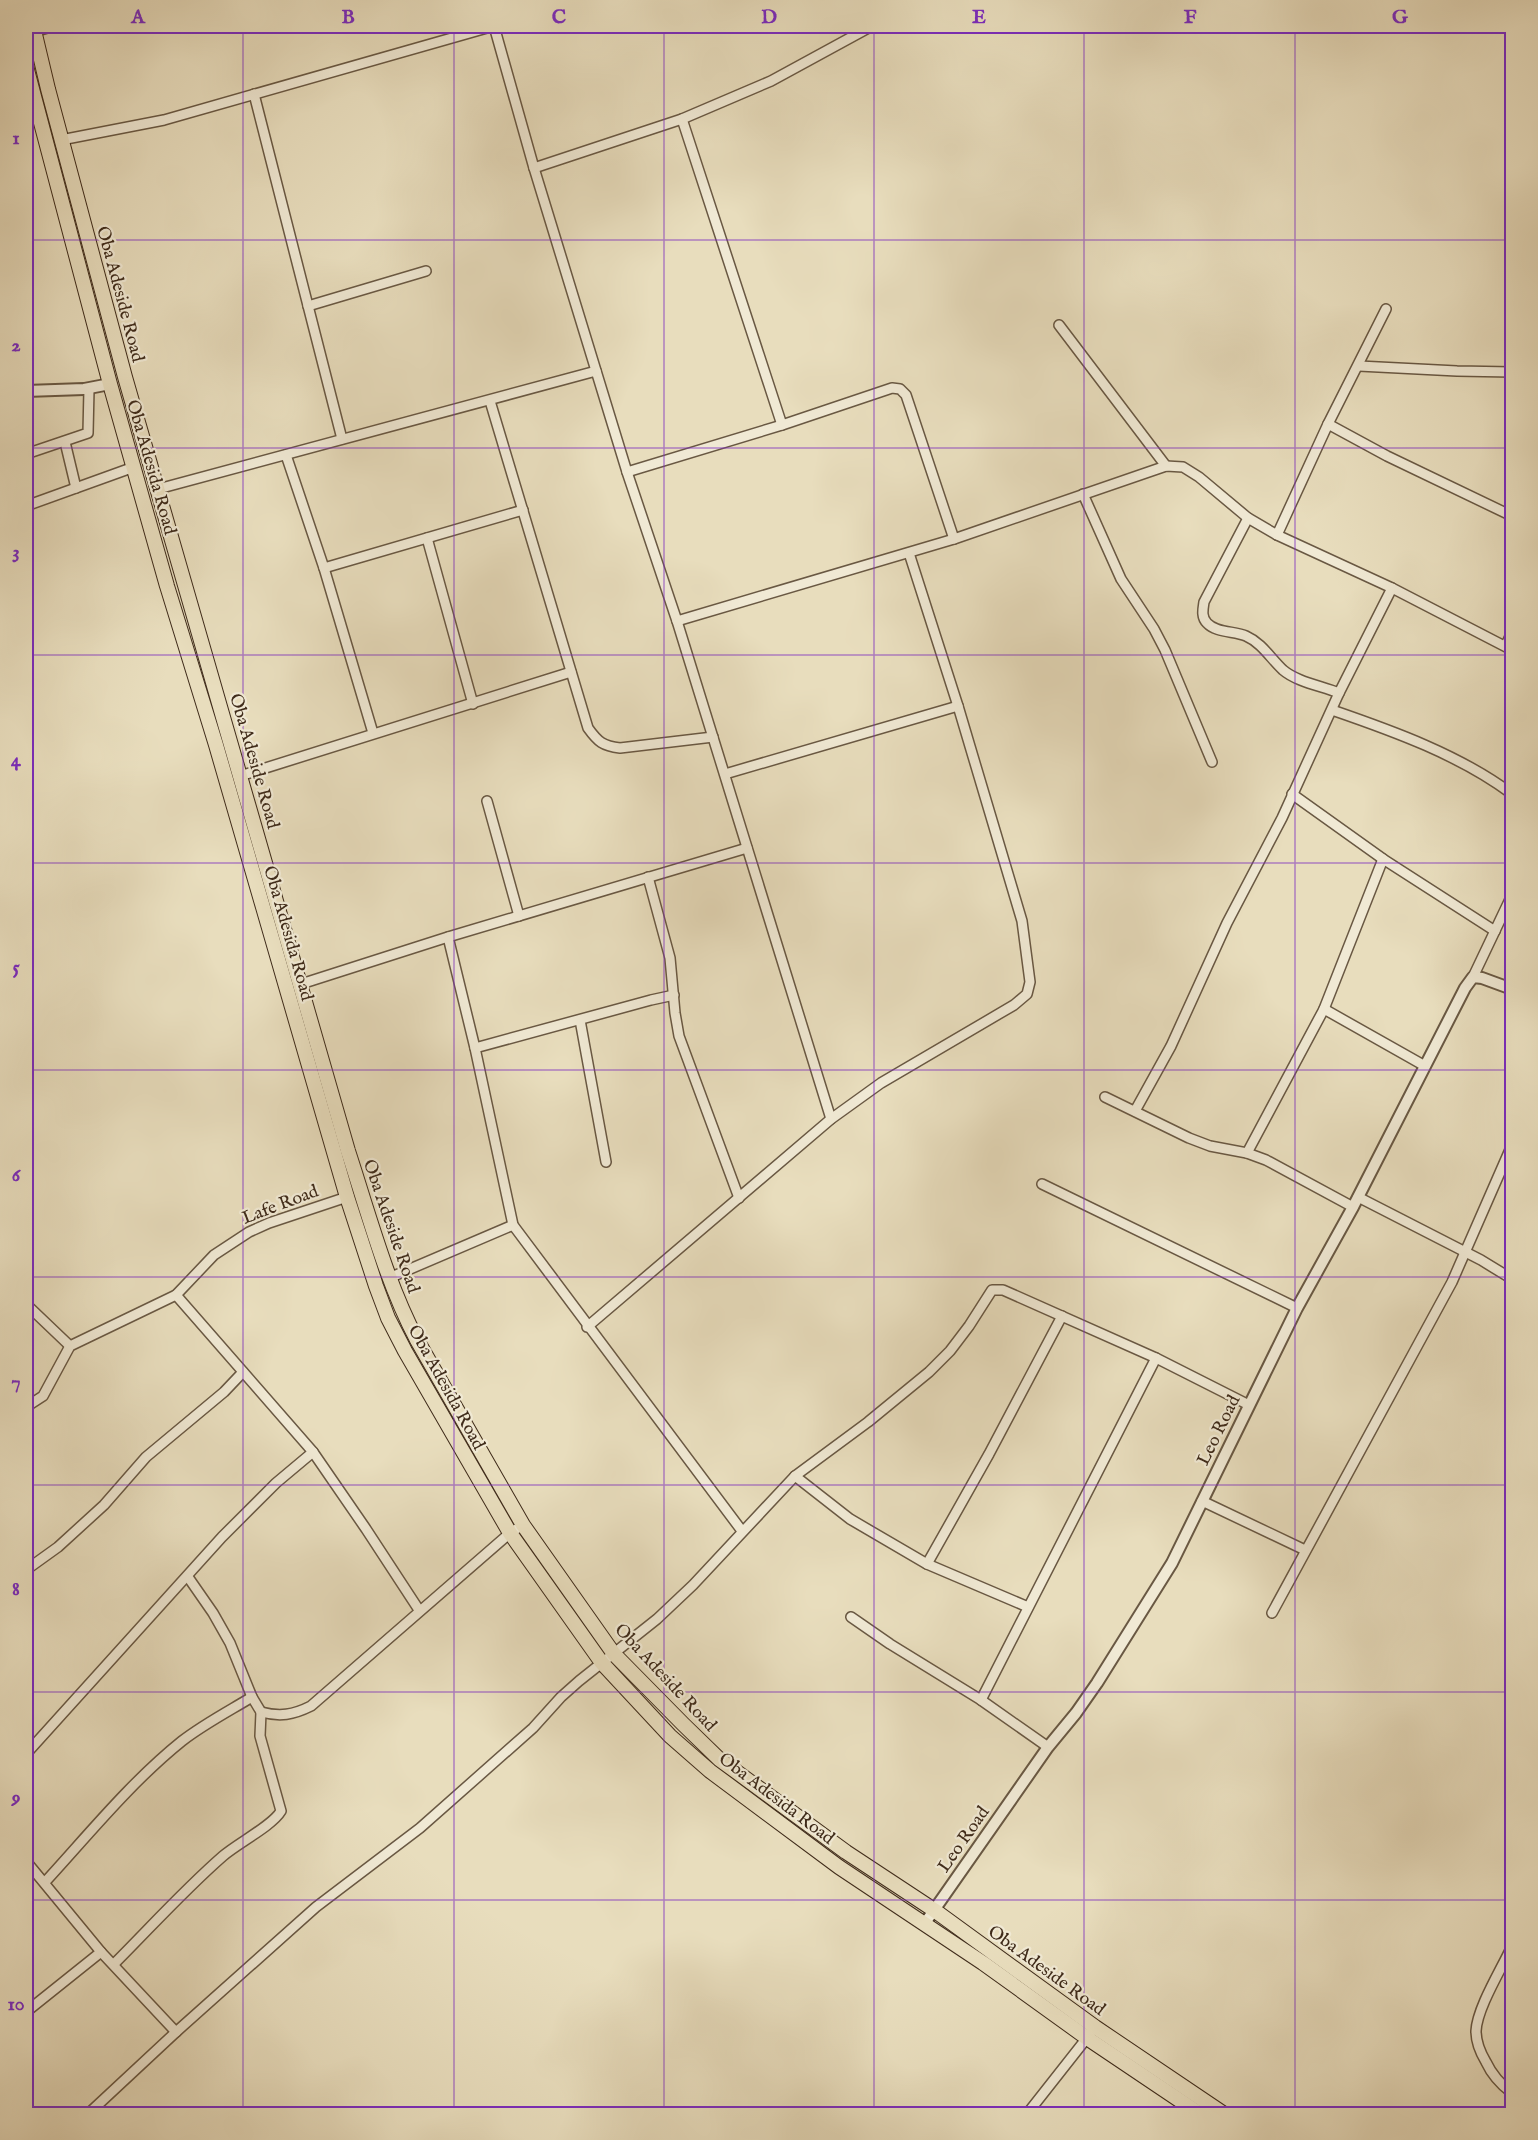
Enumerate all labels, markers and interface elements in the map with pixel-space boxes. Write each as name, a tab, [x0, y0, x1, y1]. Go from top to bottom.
text: A	[130, 5, 146, 30]
text: B	[341, 5, 355, 30]
text: C	[552, 5, 566, 30]
text: D	[761, 5, 777, 30]
text: E	[972, 5, 986, 30]
text: F	[1184, 5, 1197, 30]
text: G	[1392, 5, 1409, 30]
text: 1	[12, 126, 20, 151]
street label: Oba Adeside Road	[90, 224, 149, 365]
text: 2	[11, 333, 21, 358]
street label: Oba Adesida Road	[120, 397, 181, 538]
text: 3	[12, 540, 20, 565]
street label: Oba Adeside Road	[223, 691, 284, 832]
text: 4	[11, 748, 22, 773]
street label: Oba Adesida Road	[257, 863, 318, 1004]
text: 5	[12, 955, 20, 980]
street label: Oba Adeside Road	[357, 1157, 424, 1297]
text: 6	[12, 1163, 22, 1188]
street label: Lafe Road	[239, 1180, 322, 1230]
street label: Oba Adesida Road	[402, 1321, 490, 1455]
text: 7	[11, 1370, 21, 1395]
street label: Leo Road	[1192, 1391, 1246, 1470]
text: 8	[12, 1577, 20, 1602]
street label: Oba Adeside Road	[609, 1619, 721, 1737]
street label: Oba Adesida Road	[714, 1748, 839, 1851]
text: 9	[11, 1785, 21, 1810]
street label: Leo Road	[933, 1802, 996, 1877]
street label: Oba Adeside Road	[983, 1921, 1110, 2022]
text: 10	[7, 1992, 25, 2017]

